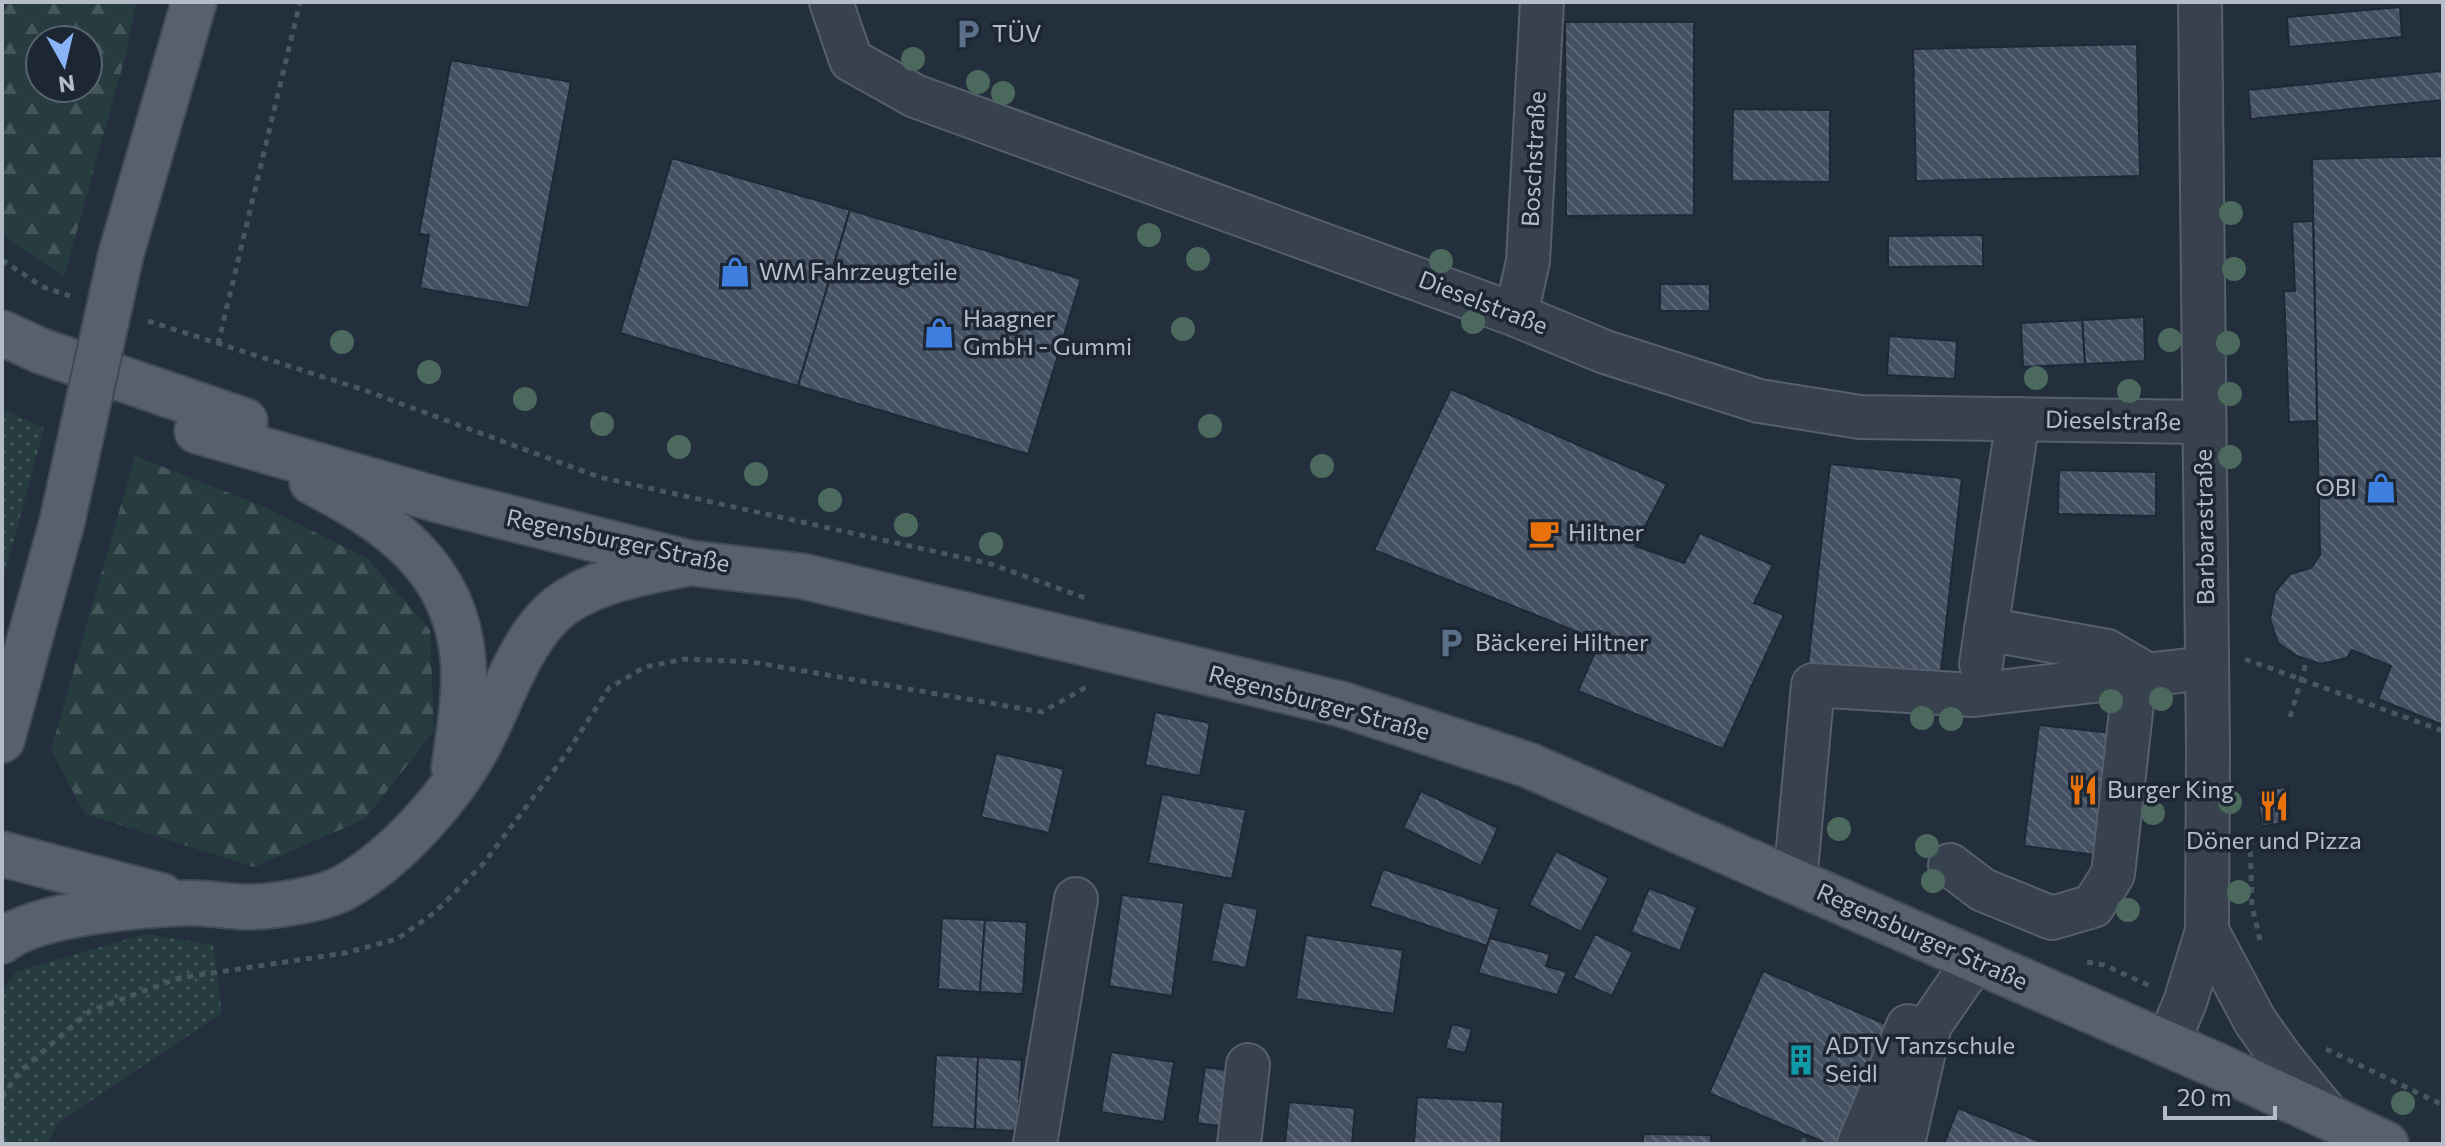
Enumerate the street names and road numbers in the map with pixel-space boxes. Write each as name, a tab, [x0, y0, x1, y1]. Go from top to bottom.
street label: Boschstraße	[1514, 90, 1551, 228]
street label: Dieselstraße	[1415, 264, 1552, 340]
street label: Dieselstraße	[2045, 404, 2181, 435]
street label: Barbarastraße	[2188, 449, 2219, 605]
street label: Regensburger Straße	[504, 502, 733, 577]
street label: Regensburger Straße	[1206, 658, 1433, 745]
street label: Regensburger Straße	[1813, 876, 2032, 995]

